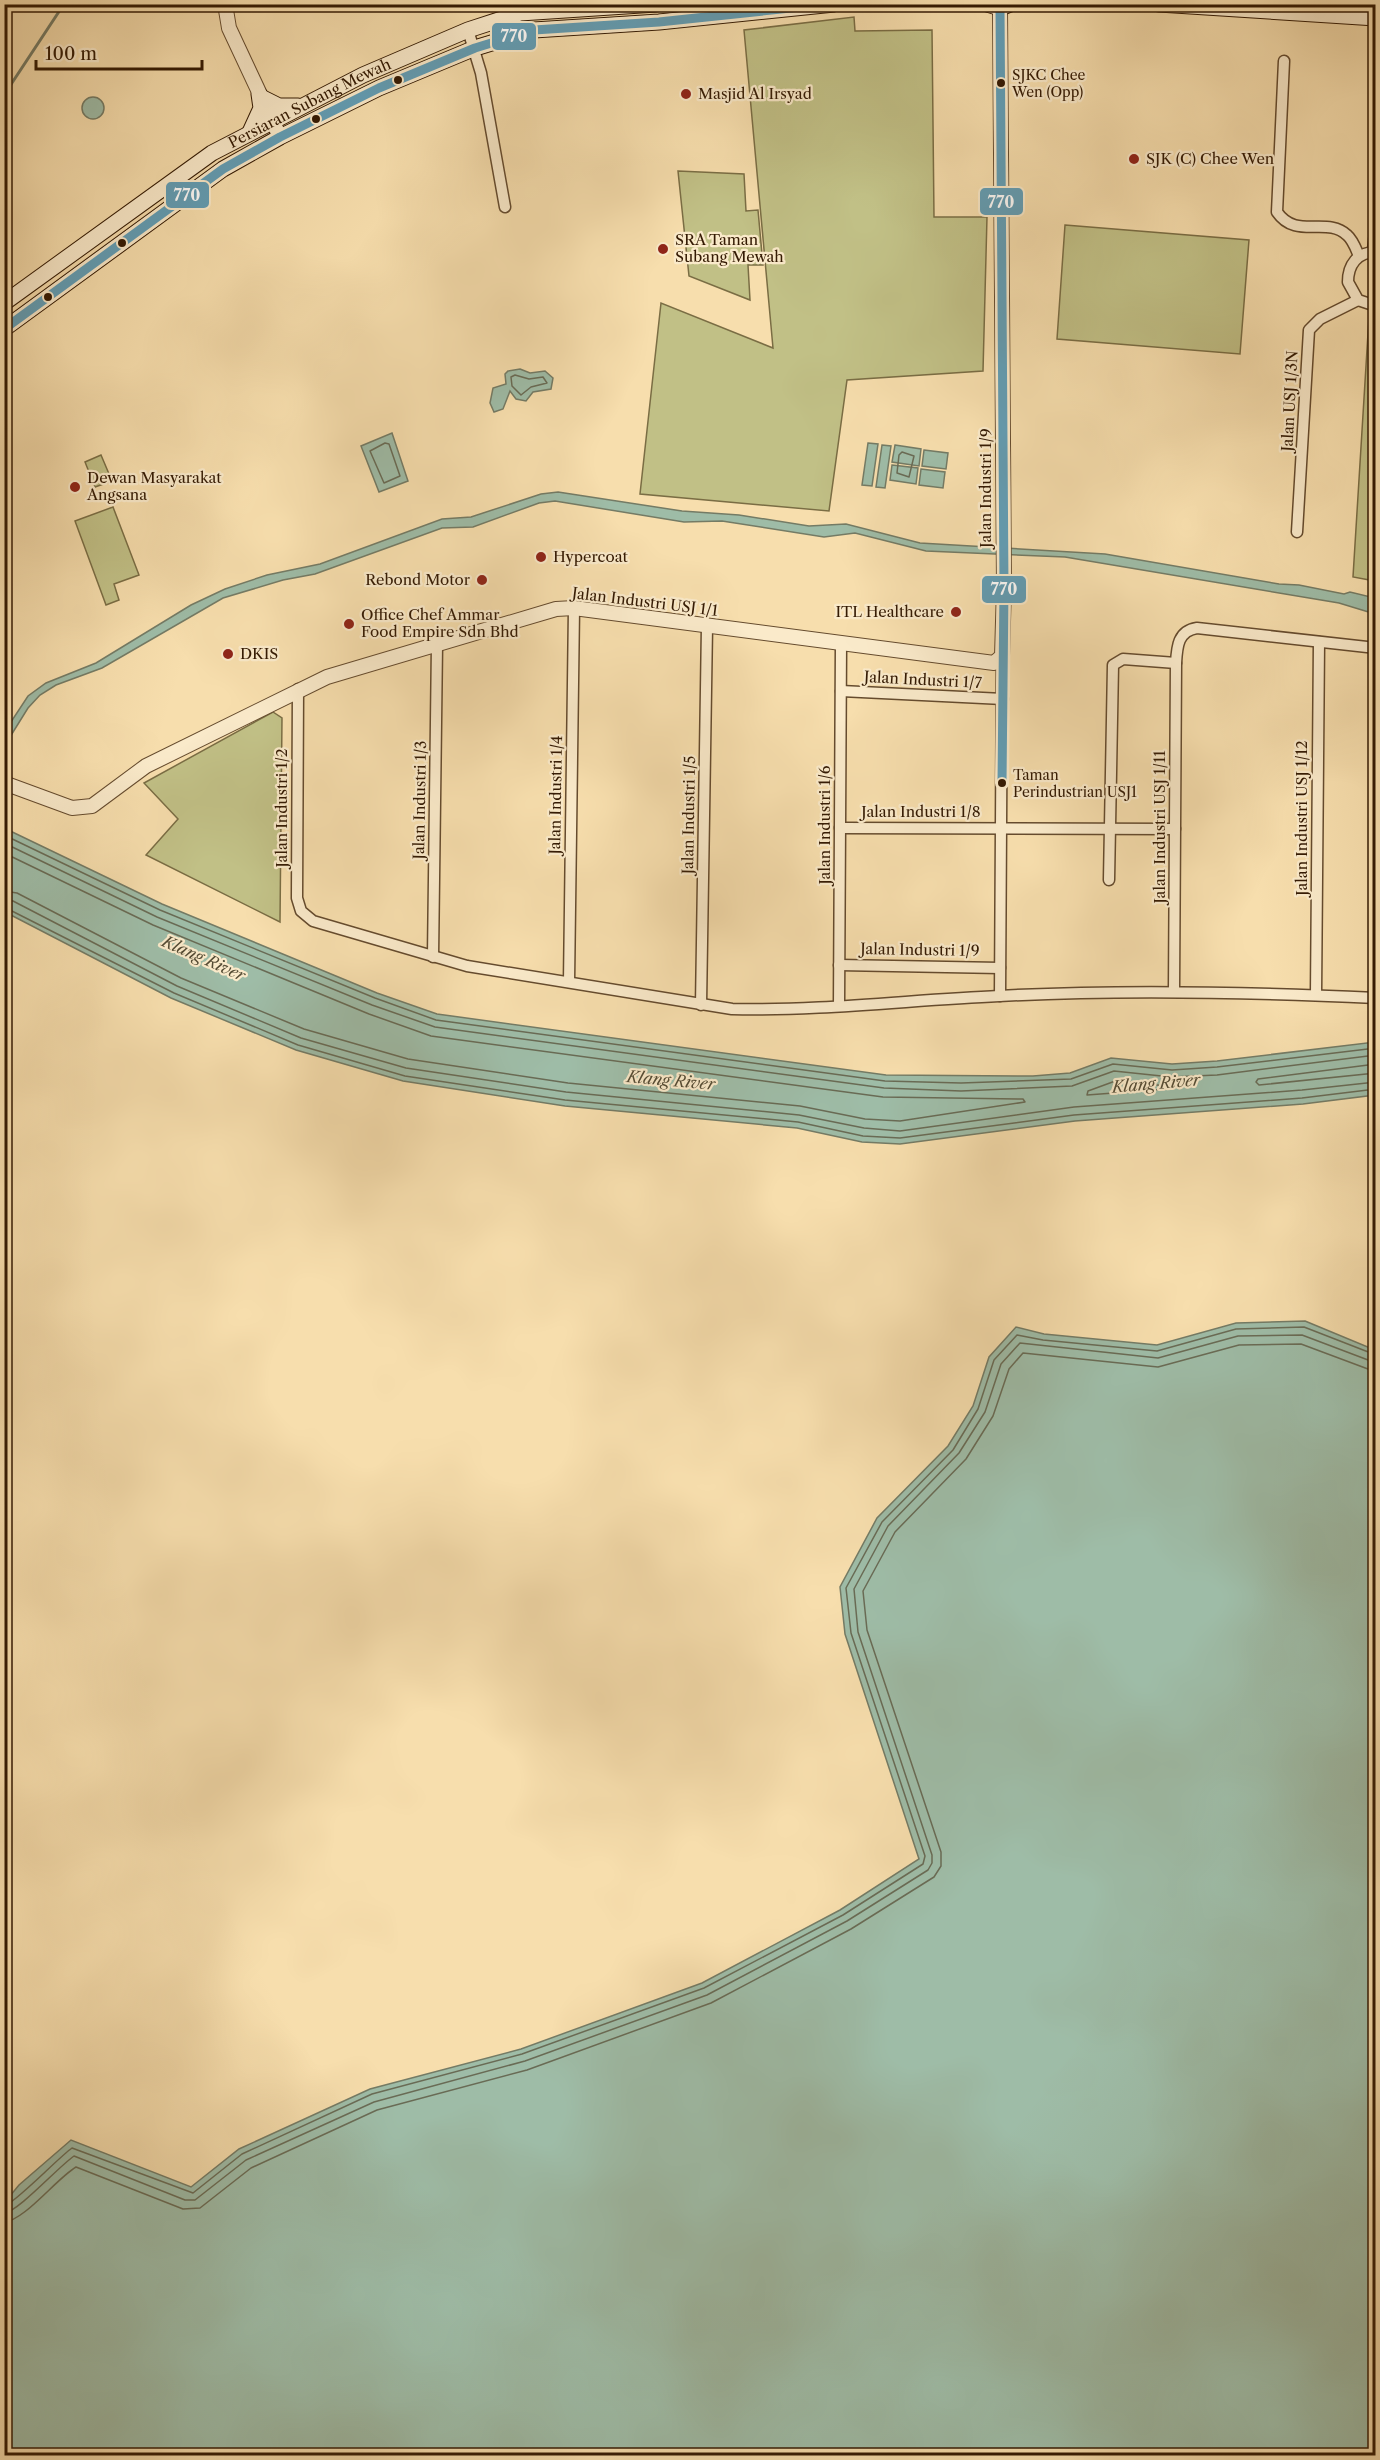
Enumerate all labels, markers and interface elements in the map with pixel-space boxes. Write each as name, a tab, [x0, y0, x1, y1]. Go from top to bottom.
line badge: 770	[491, 22, 537, 51]
text: 770	[501, 26, 527, 46]
scale bar	[36, 33, 202, 71]
text: 100 m	[45, 43, 97, 65]
street label: Persiaran Subang Mewah	[225, 54, 394, 152]
place label: SJKC Chee Wen (Opp)	[1011, 66, 1086, 101]
unlabelled marker	[392, 74, 404, 86]
marker: SJKC Chee Wen (Opp)	[995, 77, 1007, 89]
place label: Masjid Al Irsyad	[698, 84, 812, 103]
marker: Masjid Al Irsyad	[679, 87, 693, 101]
unlabelled marker	[310, 113, 322, 125]
place label: SJK (C) Chee Wen	[1146, 149, 1275, 168]
marker: SJK (C) Chee Wen	[1127, 152, 1141, 166]
line badge: 770	[165, 181, 210, 209]
text: 770	[174, 185, 200, 205]
line badge: 770	[979, 187, 1024, 216]
text: 770	[988, 192, 1014, 212]
place label: SRA Taman Subang Mewah	[675, 230, 784, 266]
unlabelled marker	[116, 237, 128, 249]
marker: SRA Taman Subang Mewah	[656, 242, 670, 256]
unlabelled marker	[42, 291, 54, 303]
street label: Jalan USJ 1/3N	[1277, 350, 1302, 454]
street label: Jalan Industri 1/9	[976, 428, 995, 550]
place label: Dewan Masyarakat Angsana	[86, 468, 222, 504]
marker: Dewan Masyarakat Angsana	[68, 480, 82, 494]
place label: Hypercoat	[553, 547, 629, 566]
marker: Hypercoat	[534, 550, 548, 564]
place label: Rebond Motor	[365, 570, 471, 589]
marker: Rebond Motor	[475, 573, 489, 587]
line badge: 770	[981, 575, 1027, 604]
text: 770	[991, 579, 1017, 599]
street label: Jalan Industri USJ 1/1	[569, 583, 720, 620]
place label: ITL Healthcare	[835, 602, 944, 621]
place label: Office Chef Ammar Food Empire Sdn Bhd	[361, 605, 519, 641]
marker: ITL Healthcare	[949, 605, 963, 619]
marker: Office Chef Ammar Food Empire Sdn Bhd	[342, 617, 356, 631]
place label: DKIS	[240, 644, 278, 663]
marker: DKIS	[221, 647, 235, 661]
street label: Jalan Industri 1/7	[862, 667, 983, 692]
street label: Jalan Industri 1/4	[545, 735, 566, 857]
street label: Jalan Industri 1/3	[409, 740, 430, 862]
street label: Jalan Industri USJ 1/12	[1292, 740, 1311, 898]
street label: Jalan Industri 1/2	[272, 748, 291, 870]
street label: Jalan Industri USJ 1/11	[1150, 750, 1169, 906]
street label: Jalan Industri 1/5	[678, 756, 699, 876]
street label: Jalan Industri 1/6	[815, 765, 834, 887]
place label: Taman Perindustrian USJ1	[1013, 766, 1137, 801]
marker: Taman Perindustrian USJ1	[996, 777, 1008, 789]
street label: Jalan Industri 1/8	[859, 802, 981, 821]
water label: Klang River	[158, 930, 250, 986]
street label: Jalan Industri 1/9	[858, 939, 980, 960]
water label: Klang River	[624, 1066, 717, 1094]
water label: Klang River	[1109, 1069, 1202, 1097]

